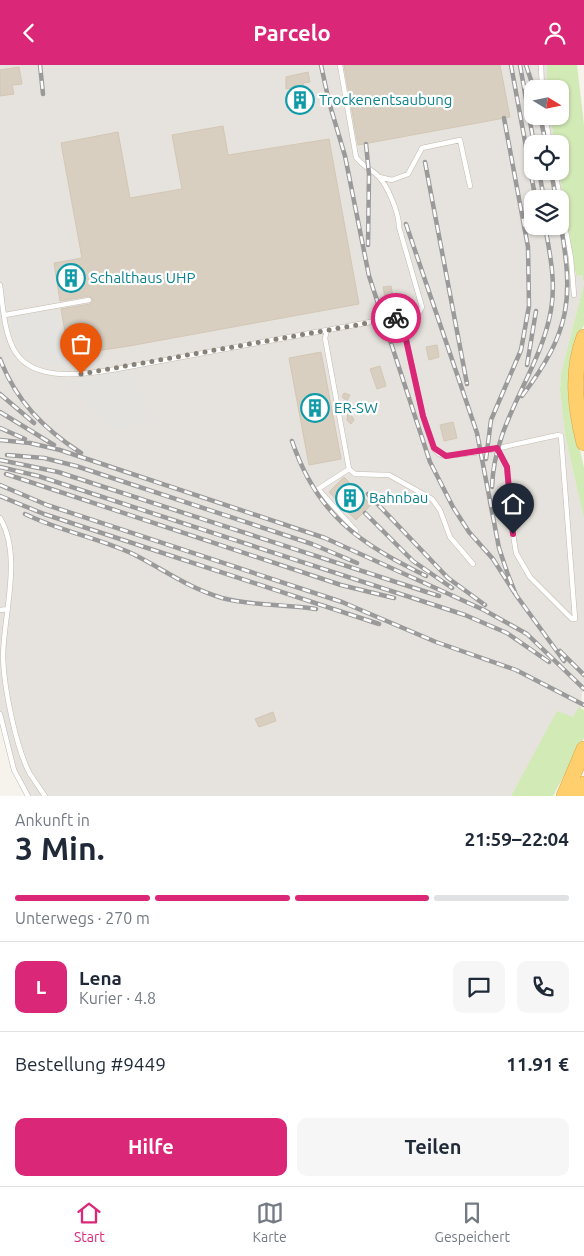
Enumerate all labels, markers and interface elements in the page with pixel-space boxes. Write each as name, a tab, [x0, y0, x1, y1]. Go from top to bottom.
icon: back	[15, 19, 43, 47]
icon: person	[541, 19, 569, 47]
text: Parcelo	[253, 20, 331, 45]
north arrow	[524, 80, 569, 125]
map controls	[524, 80, 569, 235]
building icon: Trockenentsaubung	[285, 85, 315, 115]
place label: Trockenentsaubung	[319, 91, 452, 108]
button: locate	[524, 135, 569, 180]
button: layers	[524, 190, 569, 235]
building icon: Schalthaus UHP	[56, 263, 86, 293]
place label: Schalthaus UHP	[90, 269, 195, 286]
courier	[371, 293, 421, 343]
icon: bike	[382, 304, 410, 332]
pin	[60, 323, 102, 374]
icon: bag	[67, 330, 95, 358]
building icon: ER-SW	[300, 393, 330, 423]
place label: ER-SW	[334, 399, 378, 416]
building icon: Bahnbau	[335, 483, 365, 513]
pin	[492, 483, 534, 534]
place label: Bahnbau	[369, 489, 428, 506]
icon: home	[499, 490, 527, 518]
text: Ankunft in	[15, 811, 90, 829]
text: 21:59–22:04	[464, 828, 569, 850]
text: 3 Min.	[15, 830, 105, 866]
text: Unterwegs · 270 m	[15, 909, 150, 927]
button: chat	[453, 961, 505, 1013]
button: phone	[517, 961, 569, 1013]
text: Lena	[79, 967, 122, 989]
text: L	[36, 976, 46, 998]
text: Kurier · 4.8	[79, 989, 156, 1007]
text: Bestellung #9449	[15, 1053, 166, 1075]
text: 11.91 €	[506, 1053, 569, 1075]
button: Hilfe	[15, 1118, 287, 1176]
button: Teilen	[297, 1118, 569, 1176]
tab: Start	[74, 1199, 105, 1245]
tab: Karte	[253, 1199, 287, 1245]
tab: Gespeichert	[435, 1199, 510, 1245]

